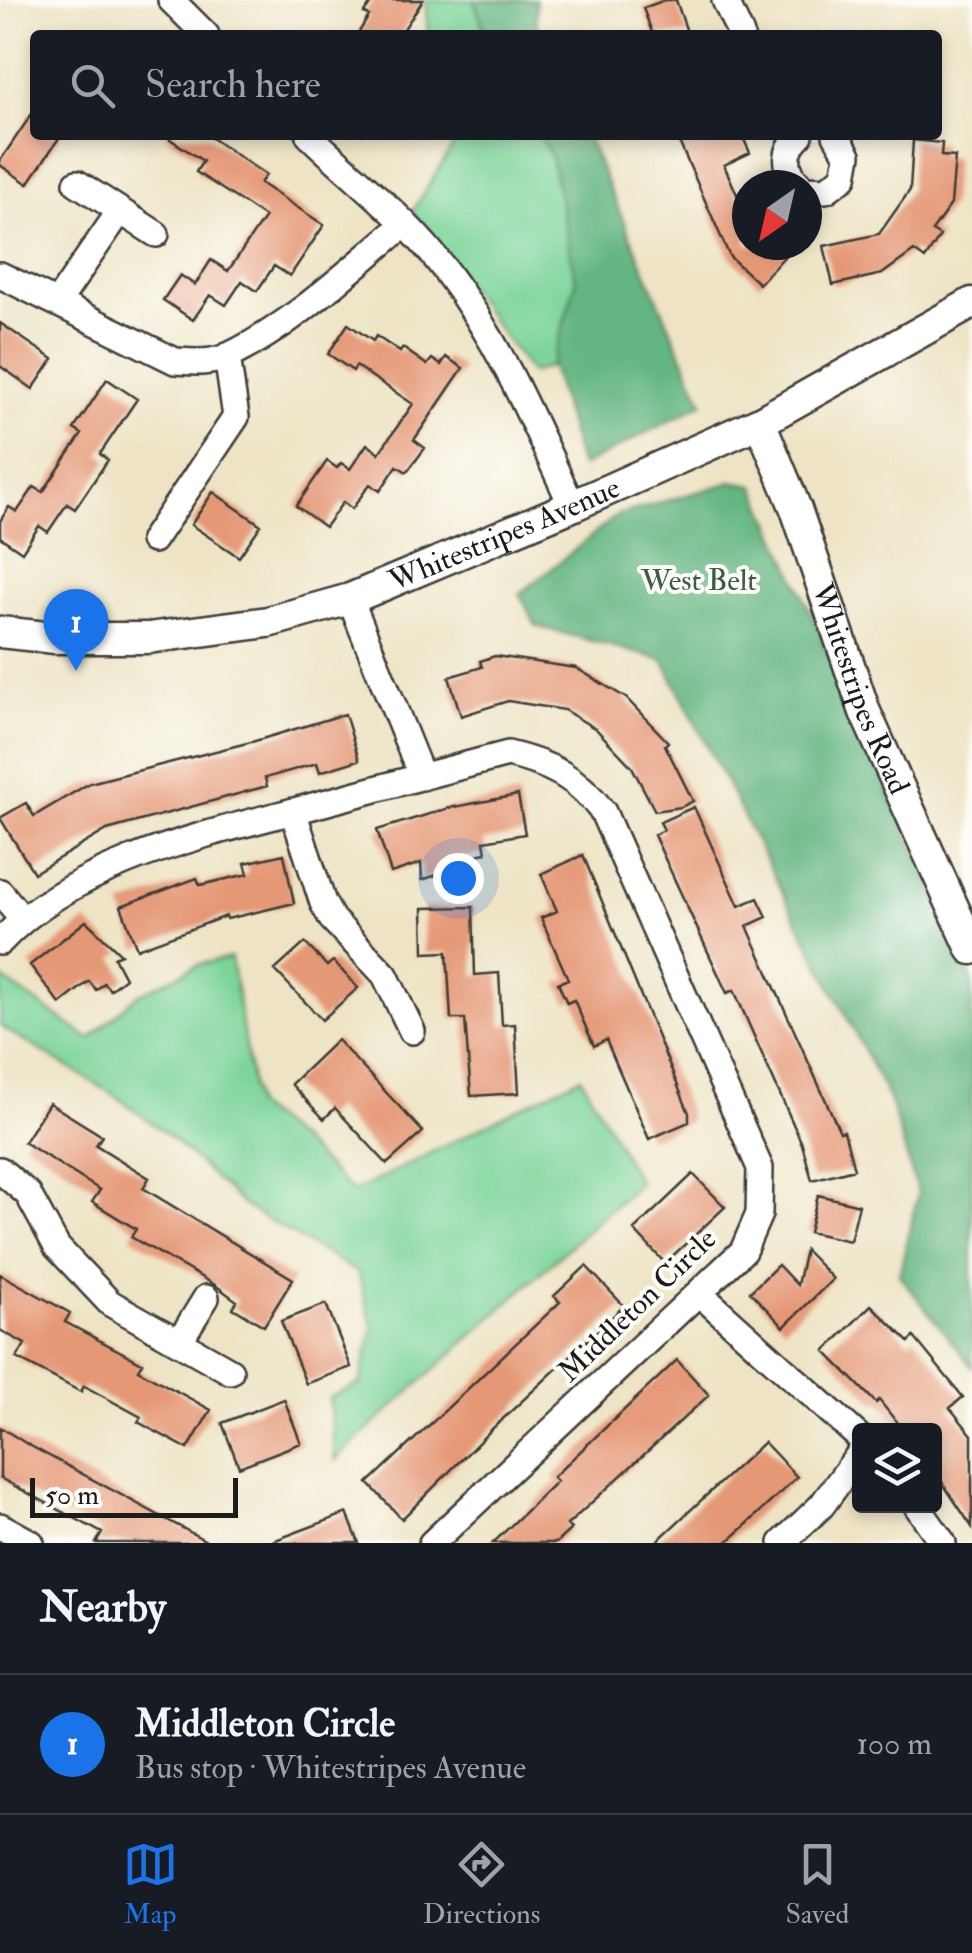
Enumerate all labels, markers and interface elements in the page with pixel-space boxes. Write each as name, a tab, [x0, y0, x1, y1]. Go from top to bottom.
search box	[30, 30, 942, 140]
icon: search	[65, 58, 120, 113]
text: Search here	[145, 61, 321, 109]
north arrow	[732, 170, 822, 260]
street label: Whitestripes Avenue	[383, 469, 626, 600]
park label: West Belt	[640, 562, 757, 599]
street label: Whitestripes Road	[803, 577, 918, 800]
pin: 1	[44, 588, 108, 671]
your location	[433, 853, 484, 904]
street label: Middleton Circle	[551, 1221, 724, 1390]
map controls	[852, 1423, 942, 1513]
button: layers	[852, 1423, 942, 1513]
scale bar	[30, 1473, 238, 1518]
text: 50 m	[45, 1478, 99, 1513]
text: Nearby	[40, 1582, 166, 1634]
text: Middleton Circle	[135, 1700, 395, 1748]
text: 1	[67, 1724, 78, 1764]
text: 100 m	[856, 1724, 932, 1764]
text: Bus stop · Whitestripes Avenue	[135, 1748, 526, 1788]
tab: Map	[123, 1837, 178, 1932]
tab: Directions	[423, 1837, 540, 1932]
tab: Saved	[785, 1837, 849, 1932]

